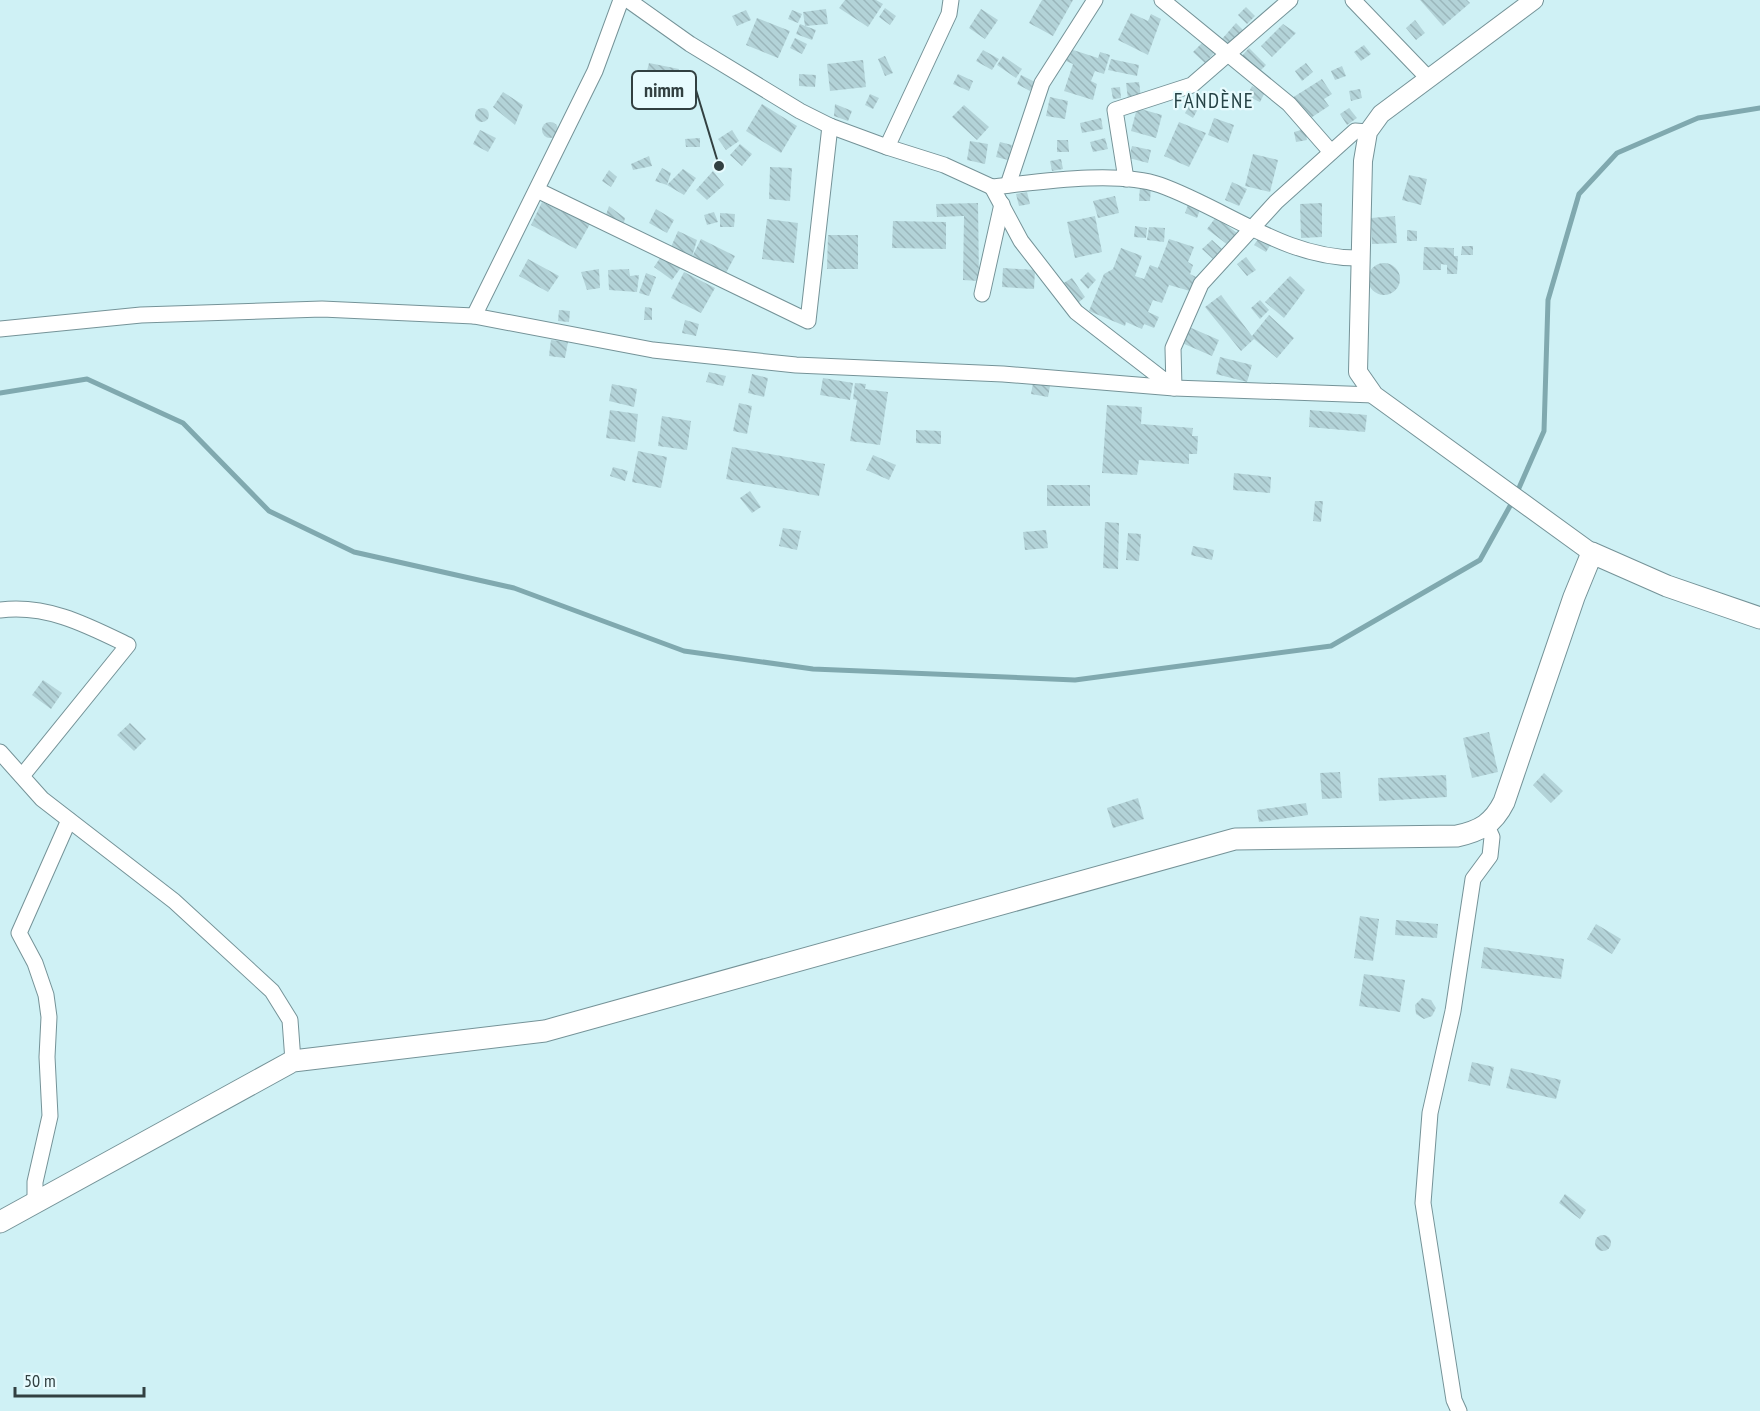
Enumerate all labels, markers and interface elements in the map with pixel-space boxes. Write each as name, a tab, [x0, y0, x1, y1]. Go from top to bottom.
callout: nimm	[632, 71, 696, 109]
text: nimm	[644, 77, 684, 103]
district label: FANDÈNE	[1174, 87, 1254, 114]
scale bar	[15, 1360, 144, 1398]
text: 50 m	[24, 1369, 56, 1392]

